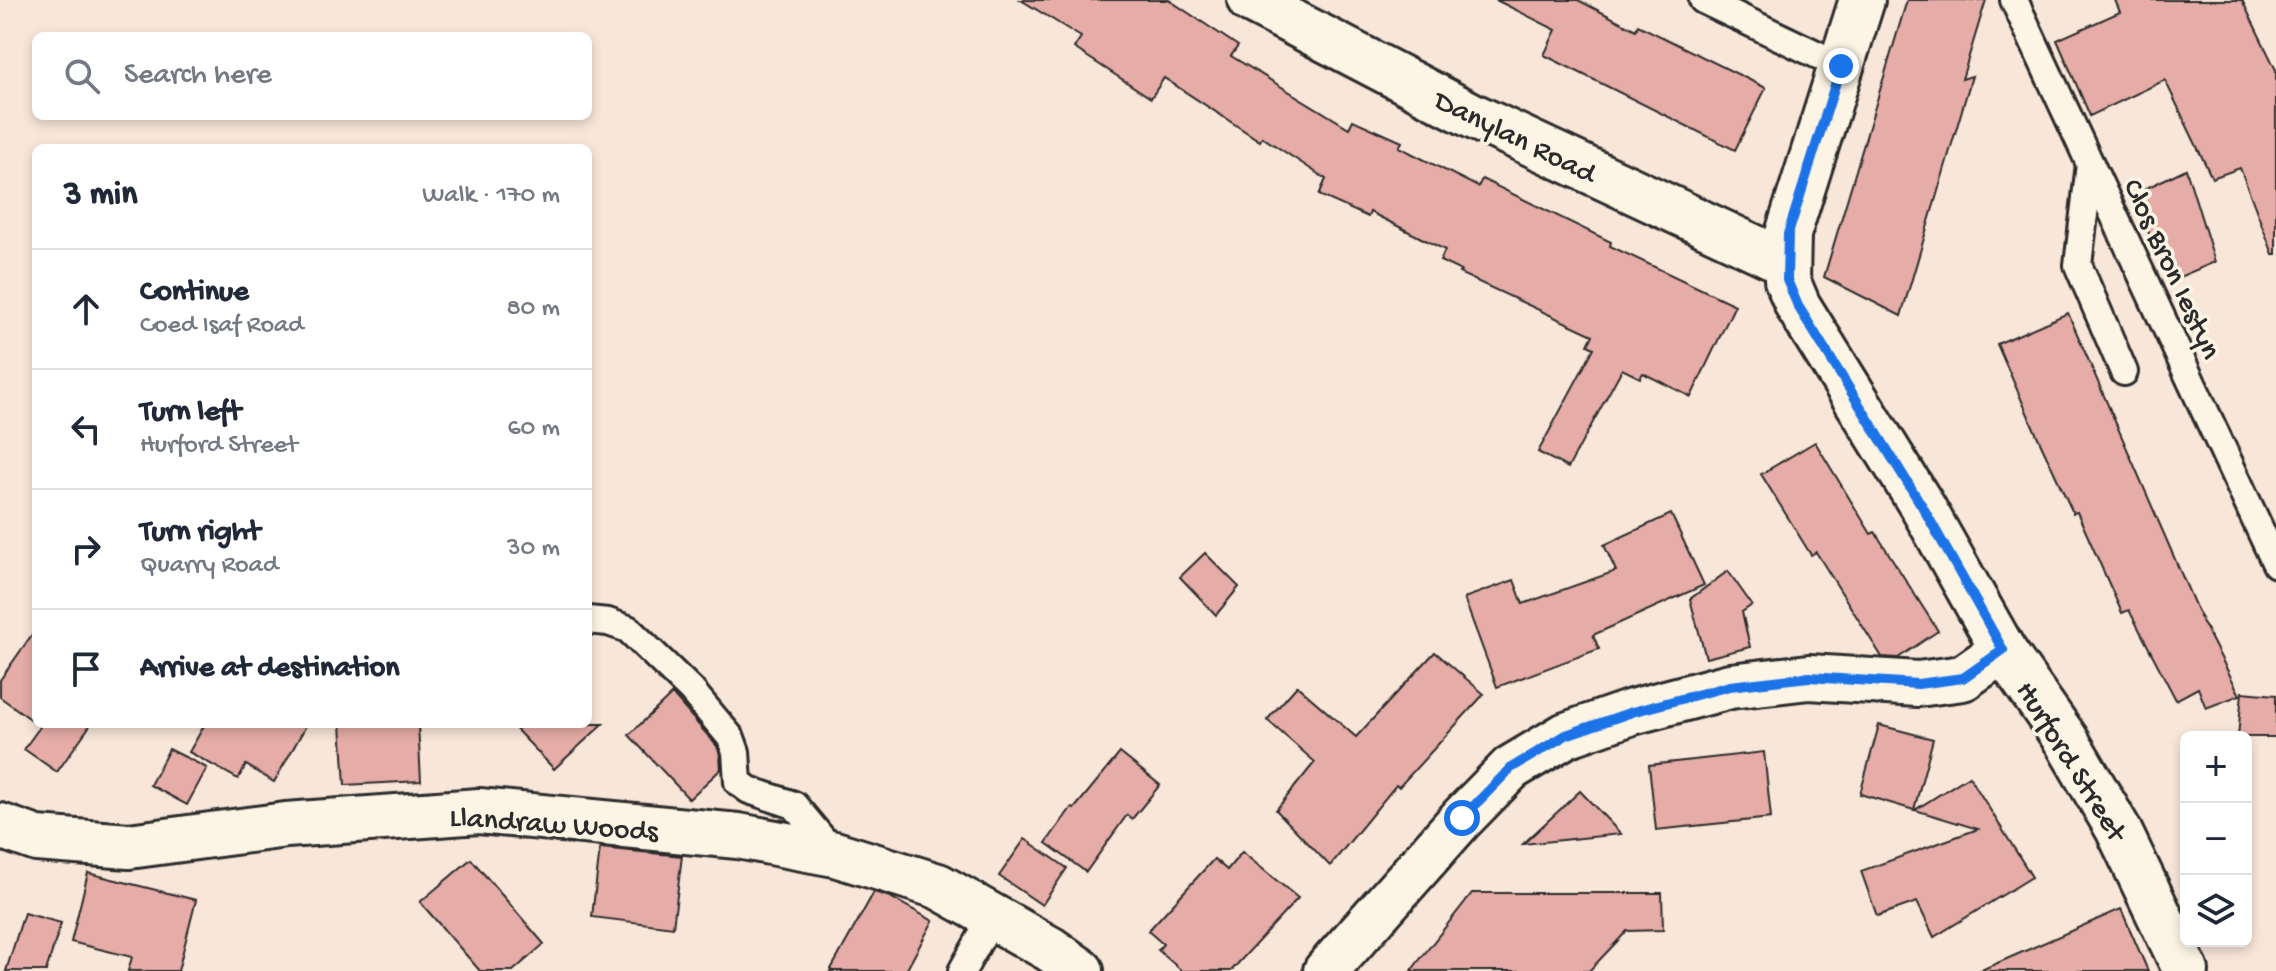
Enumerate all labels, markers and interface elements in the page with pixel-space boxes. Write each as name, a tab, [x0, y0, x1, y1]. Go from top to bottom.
search box	[32, 32, 592, 120]
route end	[1823, 48, 1859, 84]
icon: search	[60, 54, 104, 98]
text: Search here	[124, 59, 272, 94]
street label: Danylan Road	[1426, 84, 1603, 194]
street label: Clos Bron Iestyn	[2113, 174, 2227, 365]
text: 3 min	[64, 176, 137, 216]
text: Walk · 170 m	[422, 181, 560, 212]
text: Continue	[140, 276, 249, 311]
icon: ahead	[64, 287, 108, 331]
text: 80 m	[506, 294, 560, 325]
text: Coed Isaf Road	[140, 311, 304, 342]
text: Turn left	[140, 396, 241, 431]
icon: left	[64, 407, 108, 451]
text: 60 m	[507, 414, 560, 445]
text: Hurford Street	[140, 431, 298, 462]
text: Turn right	[140, 516, 260, 551]
icon: right	[64, 527, 108, 571]
text: 30 m	[507, 534, 560, 565]
text: Quarry Road	[140, 551, 278, 582]
icon: arrive	[64, 647, 108, 691]
text: Arrive at destination	[140, 652, 400, 687]
street label: Hurford Street	[2006, 676, 2134, 851]
map controls	[2180, 731, 2252, 947]
button: +	[2180, 731, 2252, 803]
route start	[1444, 800, 1480, 836]
street label: Llandraw Woods	[448, 802, 660, 851]
button: −	[2180, 803, 2252, 875]
button: layers	[2180, 875, 2252, 947]

